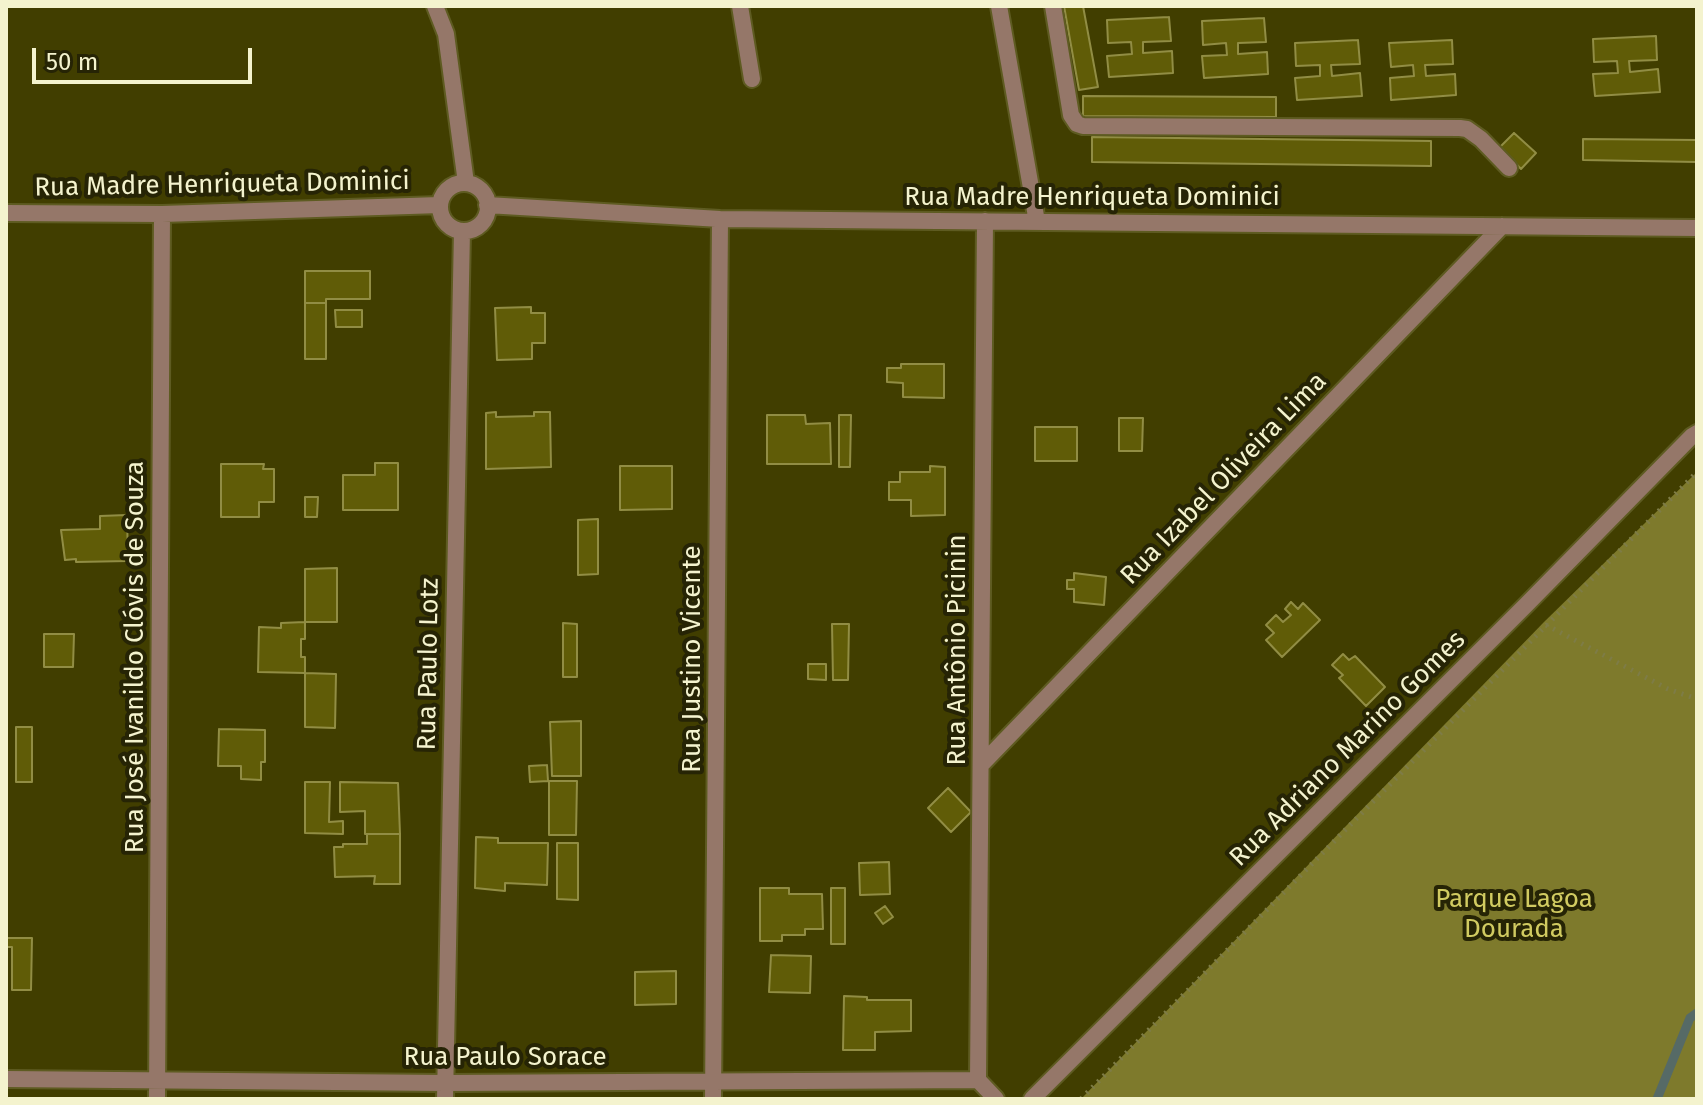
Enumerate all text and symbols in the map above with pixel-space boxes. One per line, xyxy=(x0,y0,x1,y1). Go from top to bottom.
scale bar xyxy=(36,32,256,82)
text: 50 m xyxy=(46,48,98,76)
street label: Rua Madre Henriqueta Dominici xyxy=(34,166,410,204)
street label: Rua Madre Henriqueta Dominici xyxy=(904,182,1280,214)
street label: Rua Izabel Oliveira Lima xyxy=(1115,366,1333,592)
street label: Rua José Ivanildo Clóvis de Souza xyxy=(120,461,152,853)
street label: Rua Antônio Picinin xyxy=(942,535,974,765)
street label: Rua Justino Vicente xyxy=(677,545,709,773)
street label: Rua Paulo Lotz xyxy=(412,577,446,751)
street label: Rua Adriano Marino Gomes xyxy=(1224,625,1472,873)
park label: Parque Lagoa Dourada xyxy=(1435,884,1593,946)
street label: Rua Paulo Sorace xyxy=(403,1042,607,1074)

